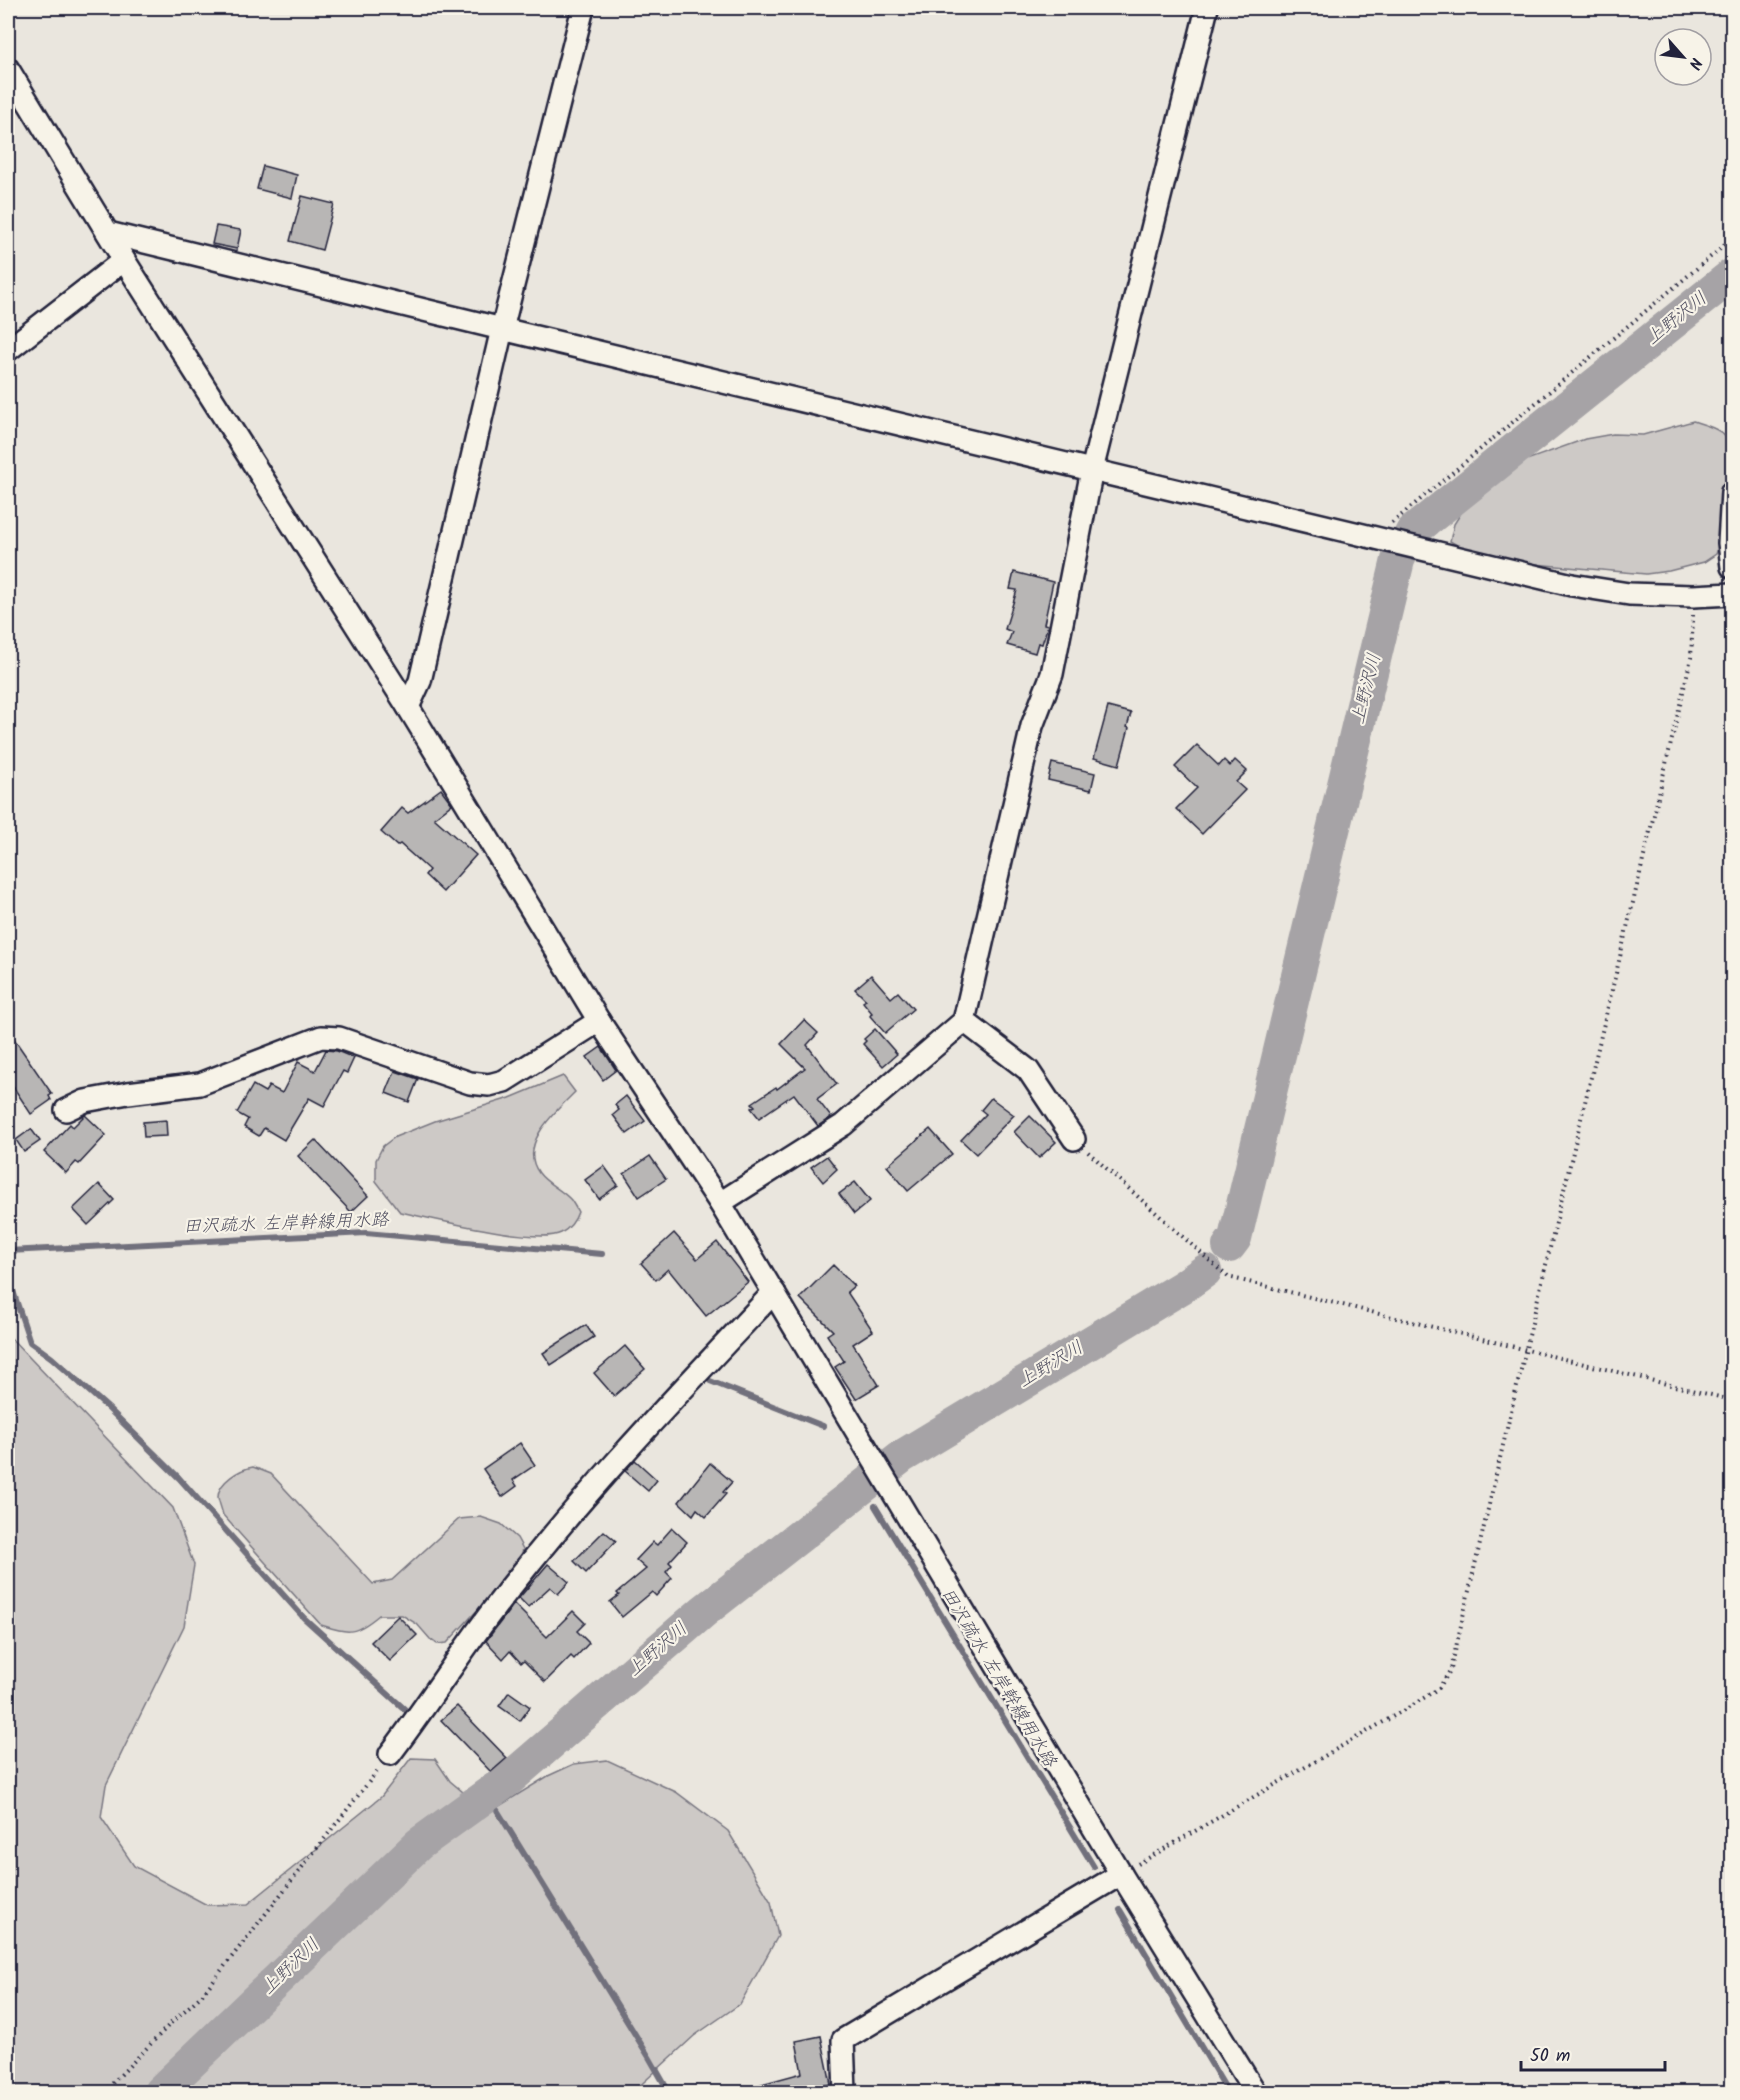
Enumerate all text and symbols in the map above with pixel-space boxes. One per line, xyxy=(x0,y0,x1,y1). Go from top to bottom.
north arrow xyxy=(1653,27,1713,87)
text: N xyxy=(1682,53,1708,74)
water label: 上野沢川 xyxy=(1640,285,1714,353)
water label: 上野沢川 xyxy=(1344,651,1390,727)
water label: 田沢疏水 左岸幹線用水路 xyxy=(183,1206,390,1242)
water label: 上野沢川 xyxy=(1013,1334,1089,1396)
water label: 田沢疏水 左岸幹線用水路 xyxy=(933,1583,1064,1774)
water label: 上野沢川 xyxy=(621,1615,695,1685)
water label: 上野沢川 xyxy=(255,1932,327,2002)
scale bar xyxy=(1521,2034,1665,2072)
text: 50 m xyxy=(1530,2042,1570,2071)

